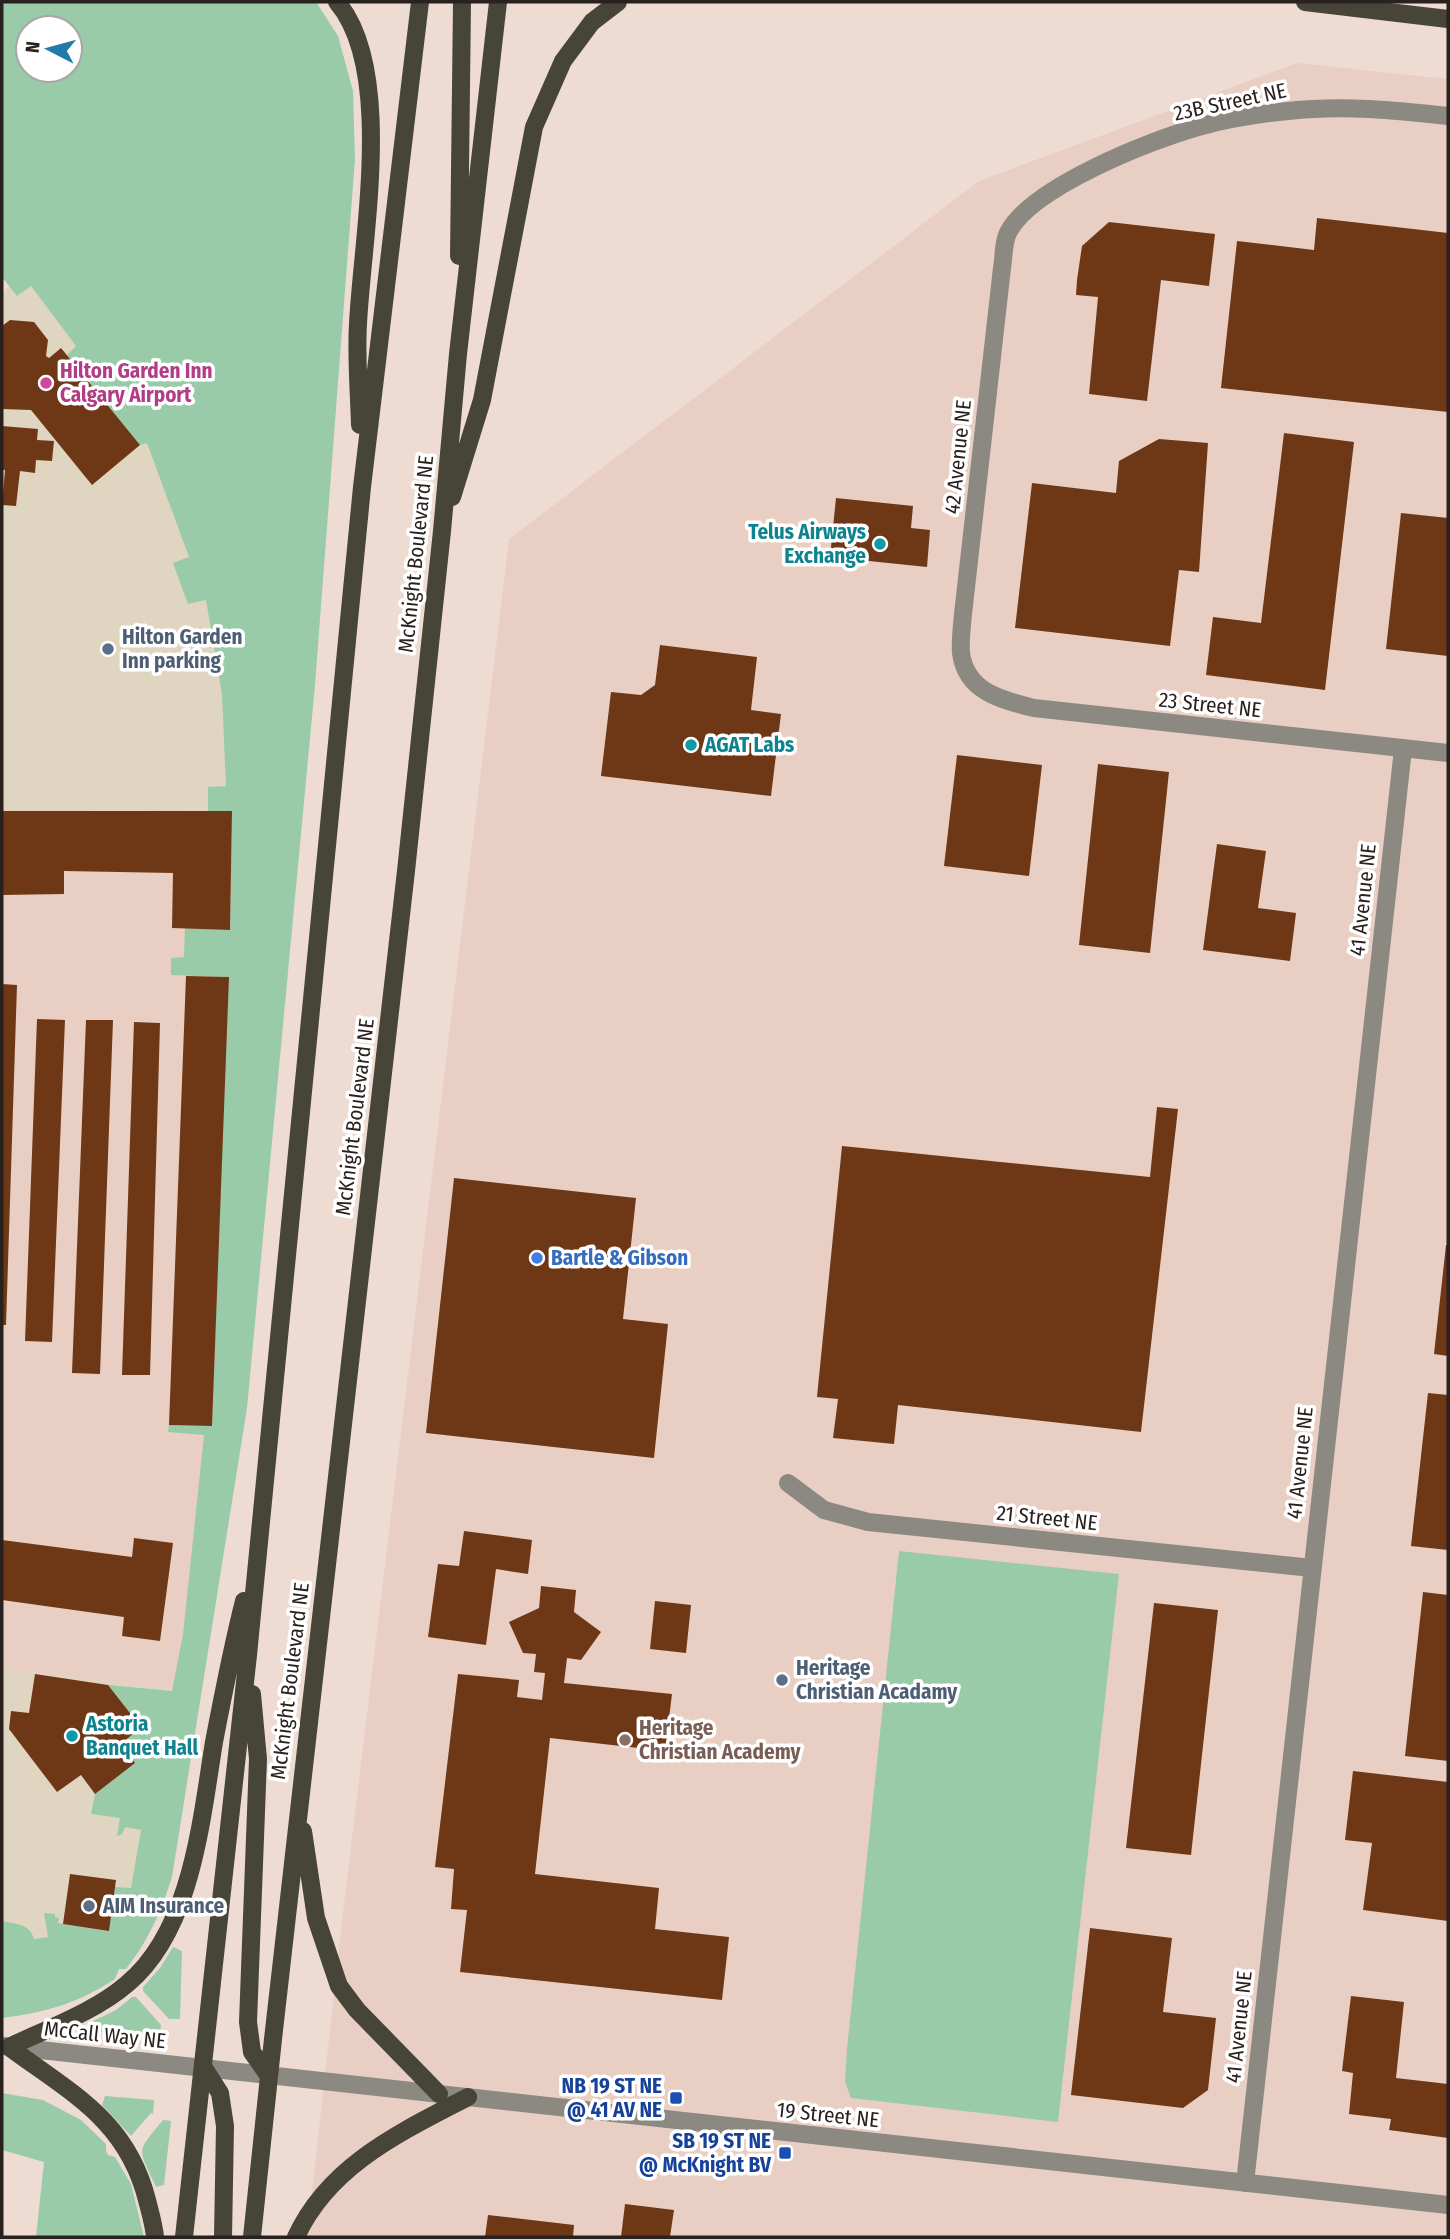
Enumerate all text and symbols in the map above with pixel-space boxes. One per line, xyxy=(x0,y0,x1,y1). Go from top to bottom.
north arrow xyxy=(14,14,84,84)
text: N xyxy=(21,40,45,54)
street label: 23B Street NE xyxy=(1171,77,1289,127)
place label: Hilton Garden Inn Calgary Airport xyxy=(60,358,212,408)
marker: Hilton Garden Inn Calgary Airport xyxy=(38,375,54,391)
street label: 42 Avenue NE xyxy=(939,398,977,515)
street label: McKnight Boulevard NE xyxy=(393,454,439,654)
place label: Telus Airways Exchange xyxy=(748,519,866,569)
marker: Telus Airways Exchange xyxy=(872,536,888,552)
place label: Hilton Garden Inn parking xyxy=(122,624,242,674)
marker: Hilton Garden Inn parking xyxy=(100,641,116,657)
street label: 23 Street NE xyxy=(1158,687,1263,723)
place label: AGAT Labs xyxy=(704,732,794,758)
marker: AGAT Labs xyxy=(683,737,699,753)
street label: 41 Avenue NE xyxy=(1344,842,1382,957)
street label: McKnight Boulevard NE xyxy=(330,1017,380,1217)
place label: Bartle & Gibson xyxy=(551,1245,688,1271)
marker: Bartle & Gibson xyxy=(529,1250,545,1266)
street label: 41 Avenue NE xyxy=(1281,1405,1319,1520)
street label: 21 Street NE xyxy=(995,1500,1099,1536)
street label: McKnight Boulevard NE xyxy=(265,1581,315,1781)
place label: Heritage Christian Acadamy xyxy=(796,1655,958,1705)
marker: Heritage Christian Acadamy xyxy=(774,1672,790,1688)
place label: Astoria Banquet Hall xyxy=(85,1711,199,1761)
place label: Heritage Christian Academy xyxy=(639,1715,802,1765)
marker: Astoria Banquet Hall xyxy=(64,1728,80,1744)
marker: Heritage Christian Academy xyxy=(617,1732,633,1748)
place label: AIM Insurance xyxy=(102,1893,225,1919)
marker: AIM Insurance xyxy=(81,1898,97,1914)
street label: 41 Avenue NE xyxy=(1220,1969,1258,2084)
street label: McCall Way NE xyxy=(43,2016,167,2054)
place label: NB 19 ST NE @ 41 AV NE xyxy=(562,2073,662,2123)
marker: NB 19 ST NE @ 41 AV NE xyxy=(668,2090,684,2106)
street label: 19 Street NE xyxy=(776,2097,880,2133)
place label: SB 19 ST NE @ McKnight BV xyxy=(639,2128,772,2178)
marker: SB 19 ST NE @ McKnight BV xyxy=(777,2145,793,2161)

